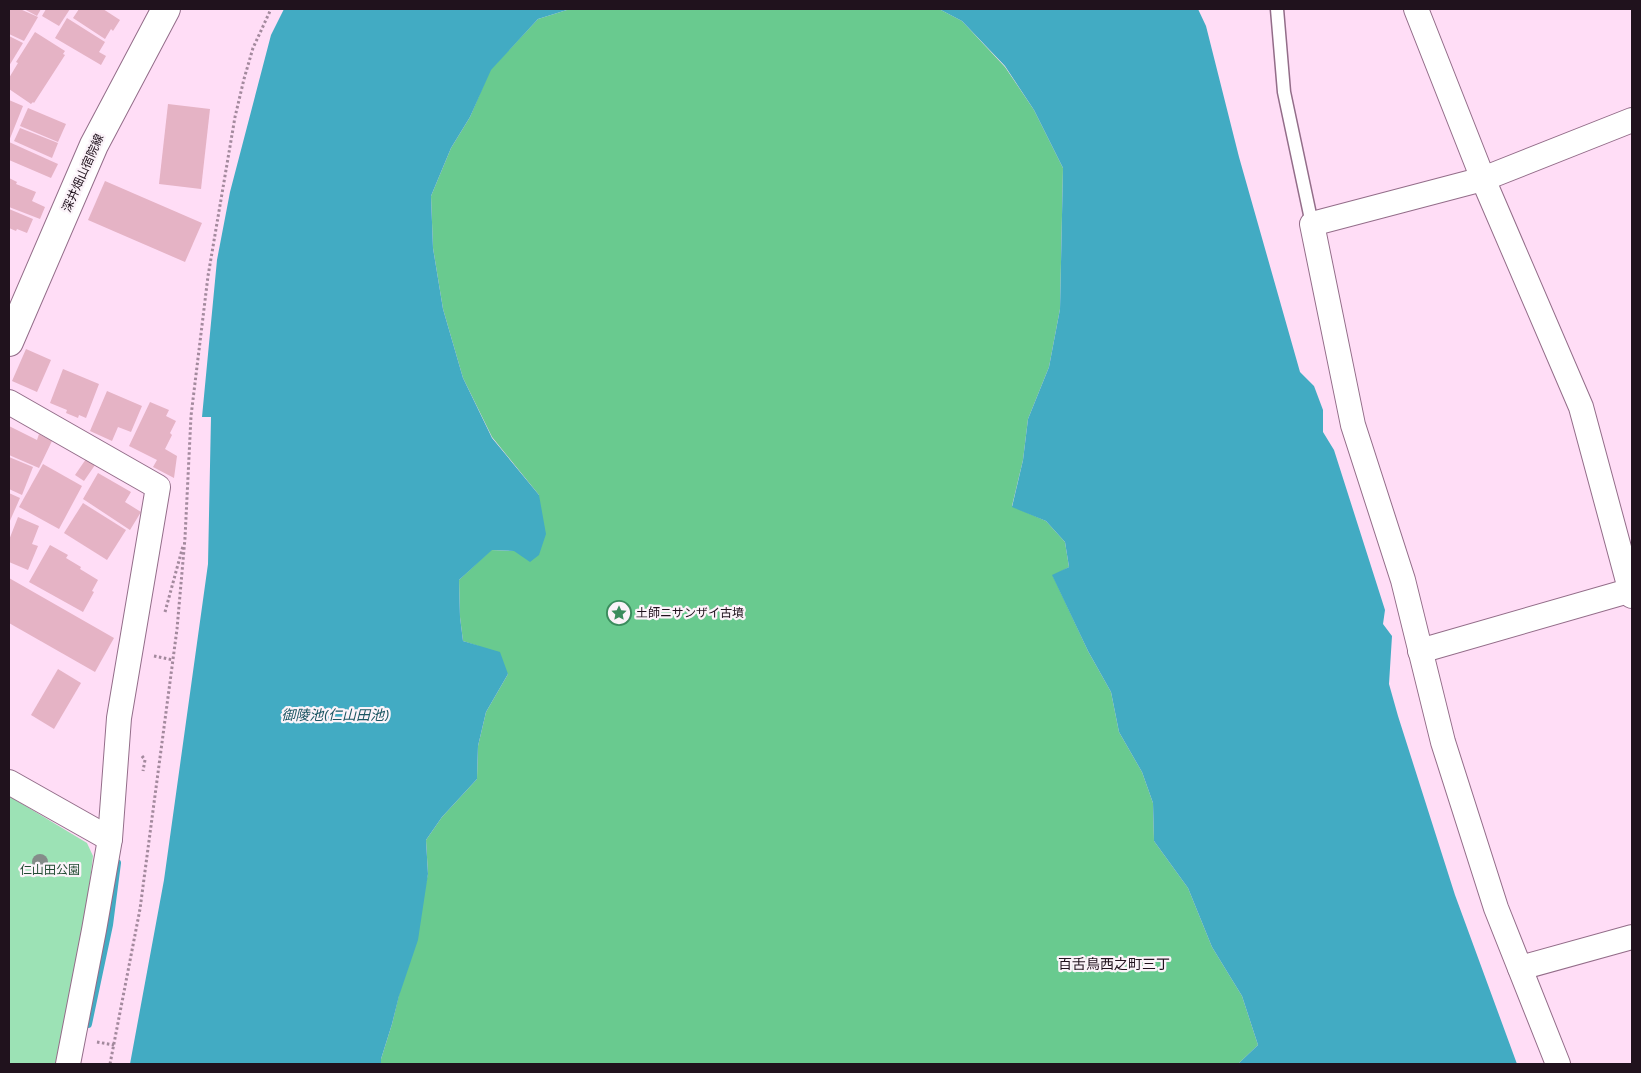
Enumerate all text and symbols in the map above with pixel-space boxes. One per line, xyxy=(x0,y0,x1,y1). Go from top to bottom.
street label: 深井畑山宿院線 xyxy=(60,132,108,215)
place icon: 土師ニサンザイ古墳 xyxy=(606,600,632,626)
place label: 土師ニサンザイ古墳 xyxy=(636,606,744,622)
water label: 御陵池(仁山田池) xyxy=(281,708,389,725)
park label: 仁山田公園 xyxy=(20,863,80,879)
district label: 百舌鳥西之町三丁 xyxy=(1058,957,1170,974)

